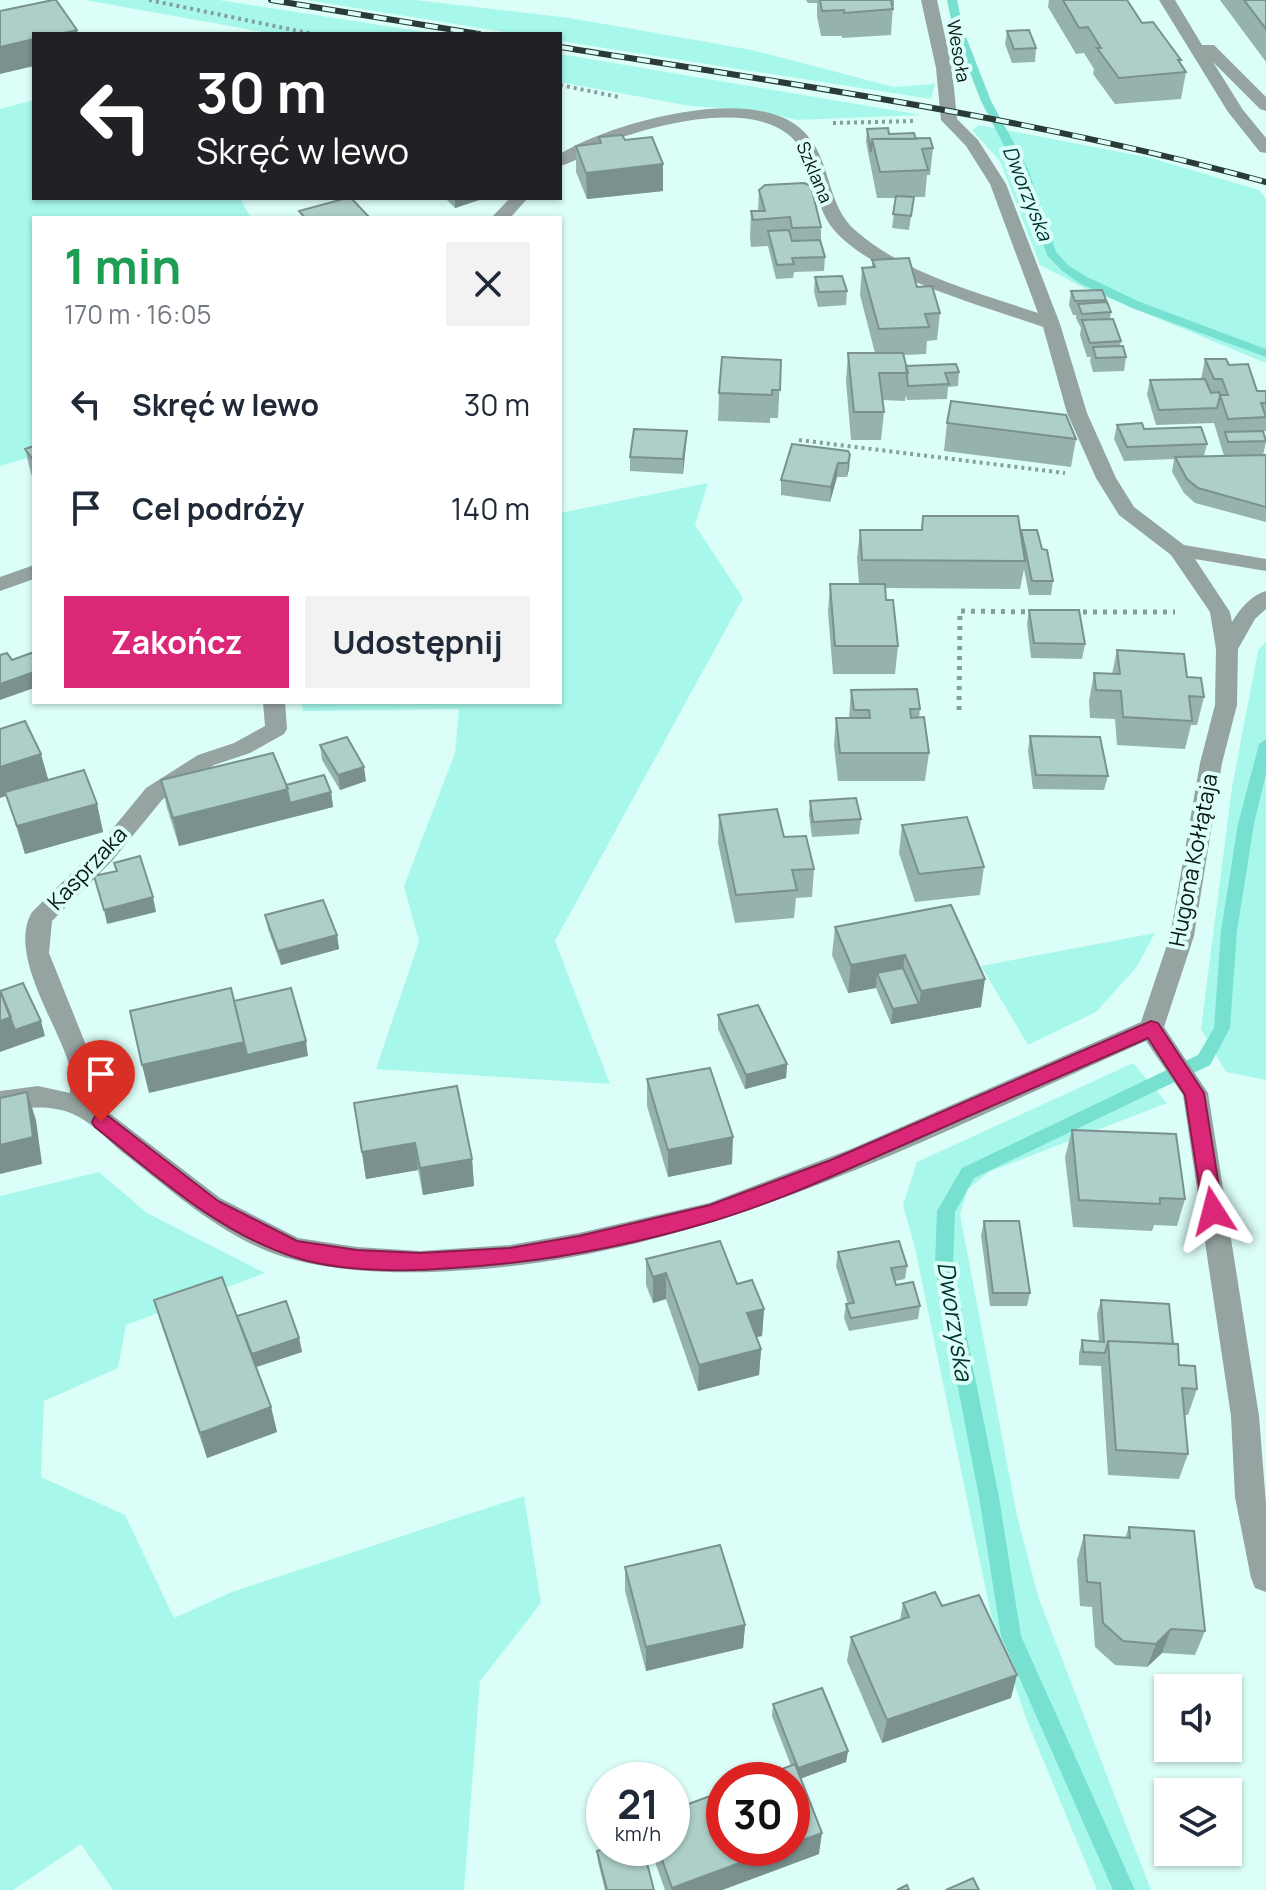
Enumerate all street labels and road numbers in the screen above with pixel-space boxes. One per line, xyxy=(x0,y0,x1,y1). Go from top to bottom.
street label: Wesoła xyxy=(942,18,976,84)
street label: Szklana xyxy=(791,138,839,206)
street label: Hugona Kołłątaja xyxy=(1162,771,1224,949)
street label: Kasprzaka xyxy=(41,820,133,916)

